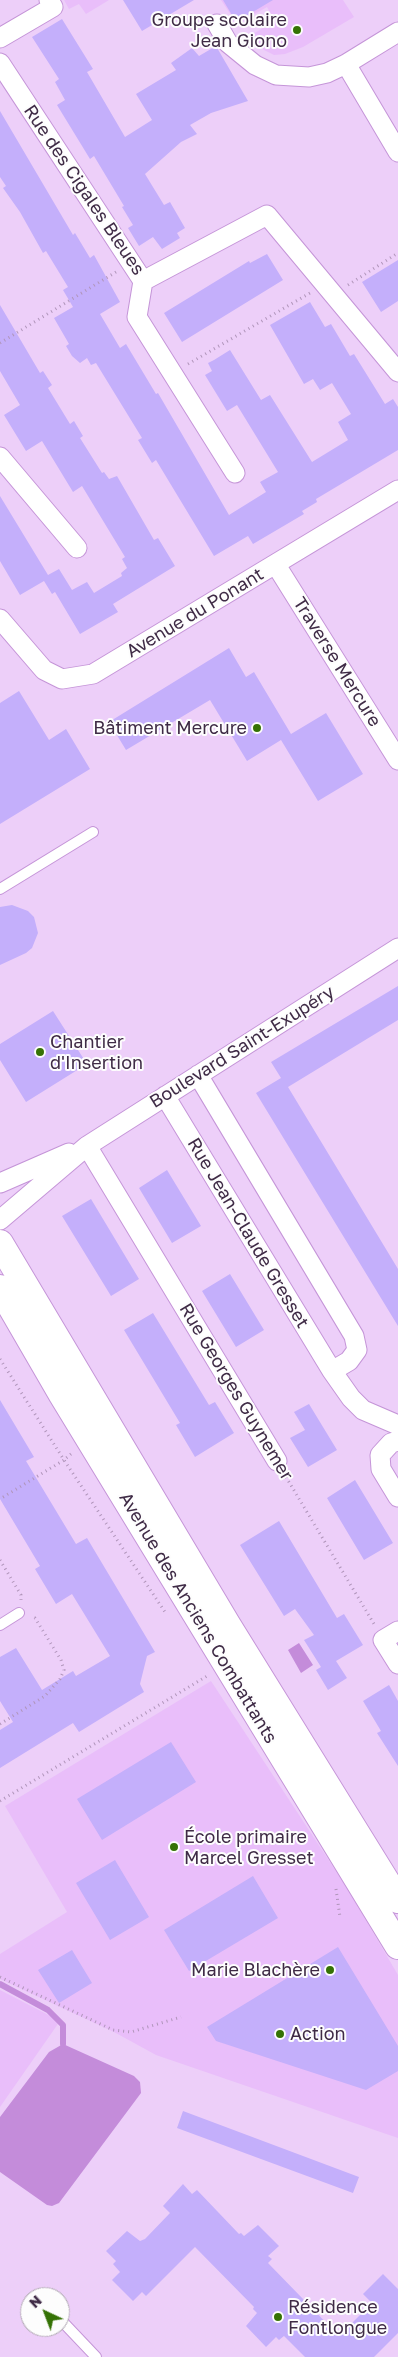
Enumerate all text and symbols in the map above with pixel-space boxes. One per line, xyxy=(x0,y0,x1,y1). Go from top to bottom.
place label: Groupe scolaire Jean Giono xyxy=(152,9,287,52)
marker: Groupe scolaire Jean Giono xyxy=(291,24,303,36)
street label: Rue des Cigales Bleues xyxy=(19,101,149,279)
street label: Avenue du Ponant xyxy=(122,564,268,662)
street label: Traverse Mercure xyxy=(288,593,386,731)
place label: Bâtiment Mercure xyxy=(93,717,247,739)
marker: Bâtiment Mercure xyxy=(251,722,263,734)
street label: Boulevard Saint-Exupéry xyxy=(146,981,338,1113)
place label: Chantier d'Insertion xyxy=(50,1031,143,1074)
marker: Chantier d'Insertion xyxy=(34,1046,46,1058)
street label: Rue Jean-Claude Gresset xyxy=(183,1134,313,1332)
street label: Rue Georges Guynemer xyxy=(175,1300,297,1484)
street label: Avenue des Anciens Combattants xyxy=(114,1489,282,1747)
place label: École primaire Marcel Gresset xyxy=(184,1826,314,1868)
marker: École primaire Marcel Gresset xyxy=(168,1841,180,1853)
place label: Marie Blachère xyxy=(191,1959,320,1981)
marker: Marie Blachère xyxy=(324,1964,336,1976)
place label: Action xyxy=(290,2023,346,2045)
marker: Action xyxy=(274,2028,286,2040)
north arrow xyxy=(20,2287,70,2337)
text: N xyxy=(25,2292,45,2311)
place label: Résidence Fontlongue xyxy=(288,2296,387,2338)
marker: Résidence Fontlongue xyxy=(272,2311,284,2323)

